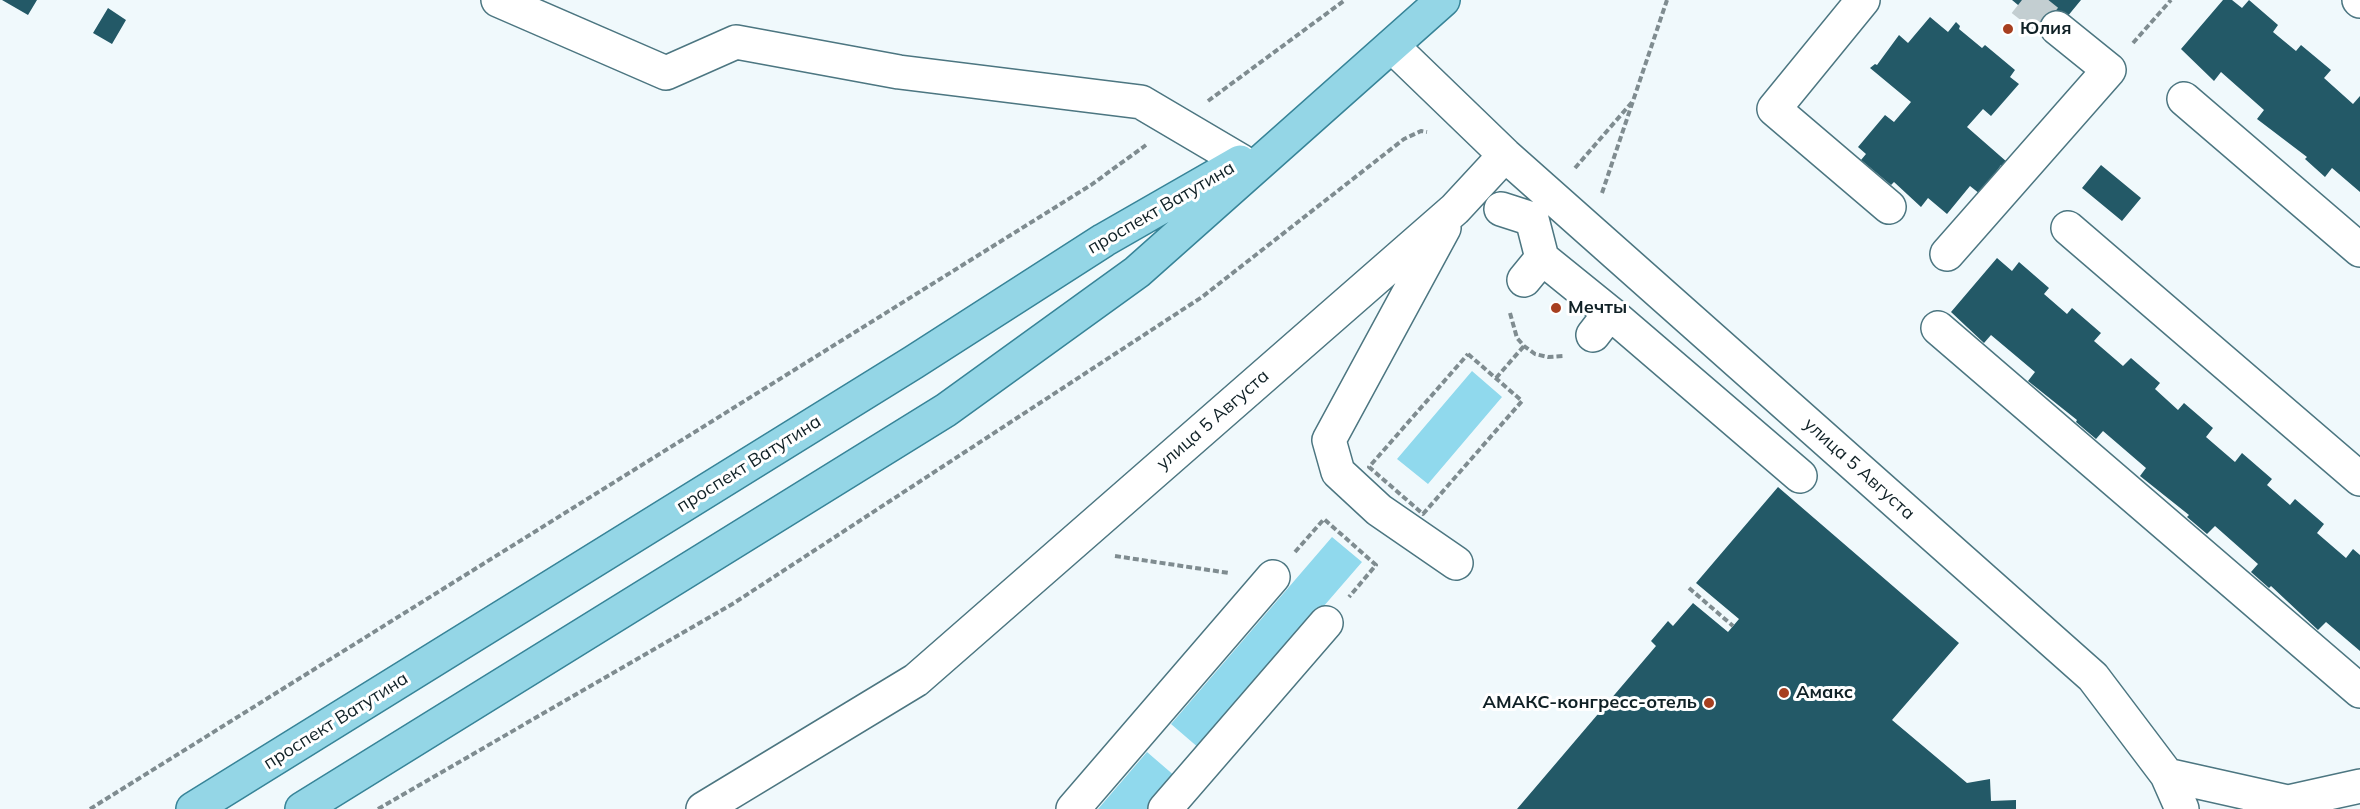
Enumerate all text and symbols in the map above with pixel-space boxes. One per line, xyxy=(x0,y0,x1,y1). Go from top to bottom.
place label: Юлия xyxy=(2020,18,2071,40)
marker: Юлия xyxy=(2001,22,2015,36)
street label: проспект Ватутина xyxy=(1084,157,1238,259)
place label: Мечты xyxy=(1568,297,1627,319)
marker: Мечты xyxy=(1549,301,1563,315)
street label: улица 5 Августа xyxy=(1152,365,1274,475)
street label: проспект Ватутина xyxy=(673,411,825,517)
street label: улица 5 Августа xyxy=(1799,414,1919,524)
street label: проспект Ватутина xyxy=(260,668,412,774)
place label: Амакс xyxy=(1796,682,1853,704)
marker: Амакс xyxy=(1777,686,1791,700)
place label: АМАКС-конгресс-отель xyxy=(1482,692,1697,714)
marker: АМАКС-конгресс-отель xyxy=(1702,696,1716,710)

